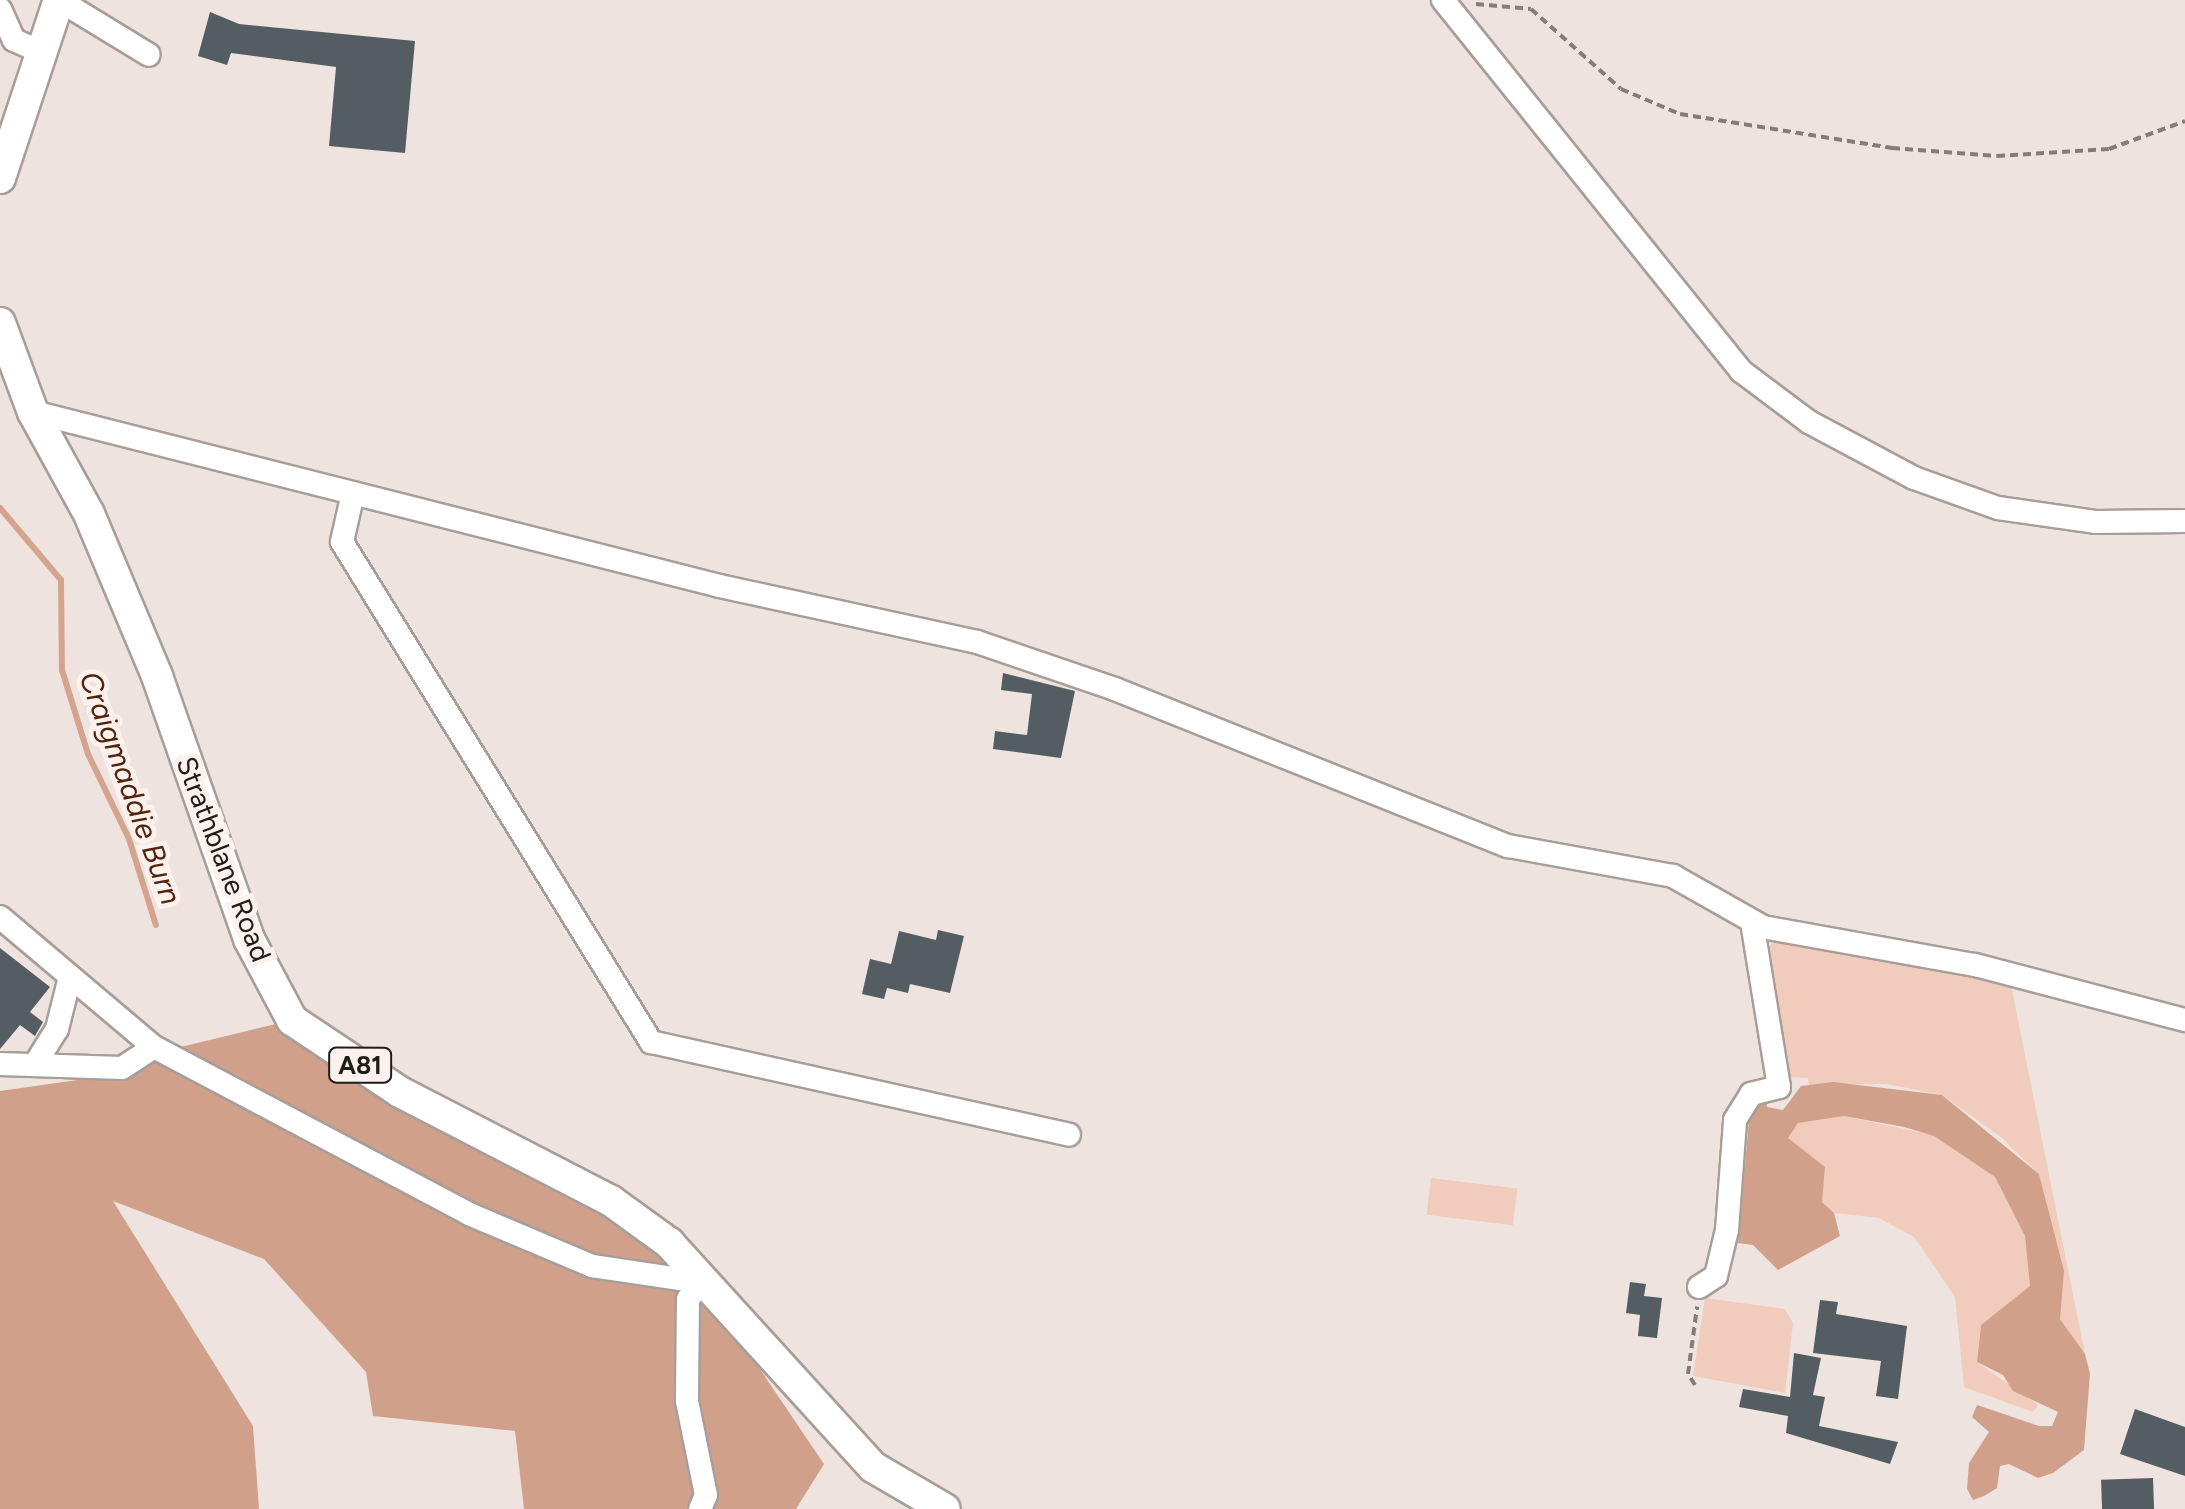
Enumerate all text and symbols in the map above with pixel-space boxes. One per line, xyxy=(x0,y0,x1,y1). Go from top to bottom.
water label: Craigmaddie Burn xyxy=(71,667,189,909)
street label: Strathblane Road xyxy=(169,752,279,966)
road number: A81 xyxy=(328,1045,392,1085)

